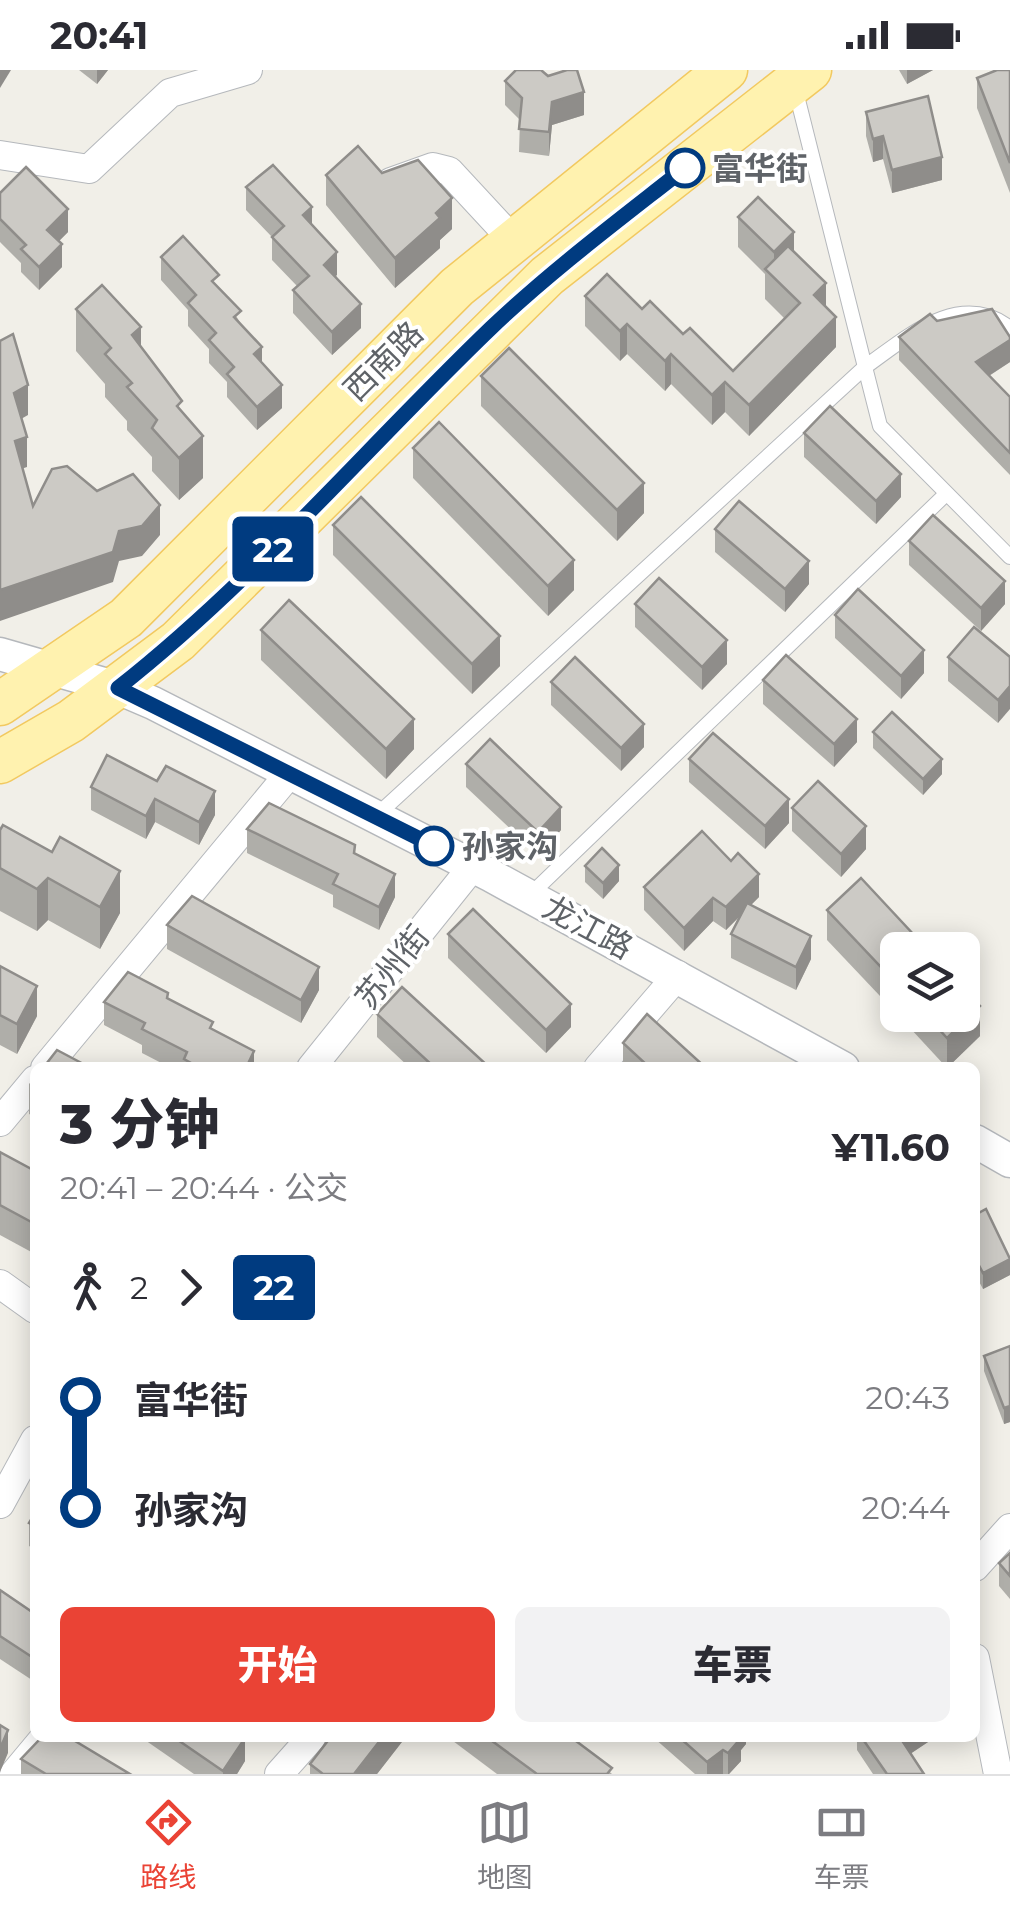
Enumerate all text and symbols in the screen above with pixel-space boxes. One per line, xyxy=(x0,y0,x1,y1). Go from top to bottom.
text: 20:41 xyxy=(50,12,148,59)
marker: 富华街 xyxy=(666,149,704,187)
place label: 富华街 xyxy=(712,149,808,188)
street label: 西南路 xyxy=(335,313,431,409)
line badge: 22 xyxy=(228,516,318,582)
text: 22 xyxy=(252,528,294,571)
marker: 孙家沟 xyxy=(415,827,453,865)
place label: 孙家沟 xyxy=(462,827,558,866)
street label: 龙江路 xyxy=(536,887,640,967)
street label: 苏州街 xyxy=(347,917,437,1017)
map controls xyxy=(880,932,980,1032)
button: layers xyxy=(880,932,980,1032)
text: 3 分钟 xyxy=(60,1091,219,1158)
text: ¥11.60 xyxy=(832,1124,950,1171)
text: 20:41 – 20:44 · 公交 xyxy=(60,1168,348,1207)
icon: walk xyxy=(60,1260,115,1315)
icon: forward xyxy=(163,1260,218,1315)
text: 22 xyxy=(253,1266,295,1309)
text: 2 xyxy=(130,1268,148,1307)
text: 富华街 xyxy=(134,1377,248,1424)
text: 20:43 xyxy=(865,1378,950,1417)
text: 孙家沟 xyxy=(134,1487,248,1534)
text: 20:44 xyxy=(862,1488,950,1527)
button: 开始 xyxy=(60,1607,495,1722)
button: 车票 xyxy=(515,1607,950,1722)
tab: 路线 xyxy=(140,1795,196,1895)
tab: 地图 xyxy=(477,1795,533,1895)
tab: 车票 xyxy=(814,1795,870,1895)

